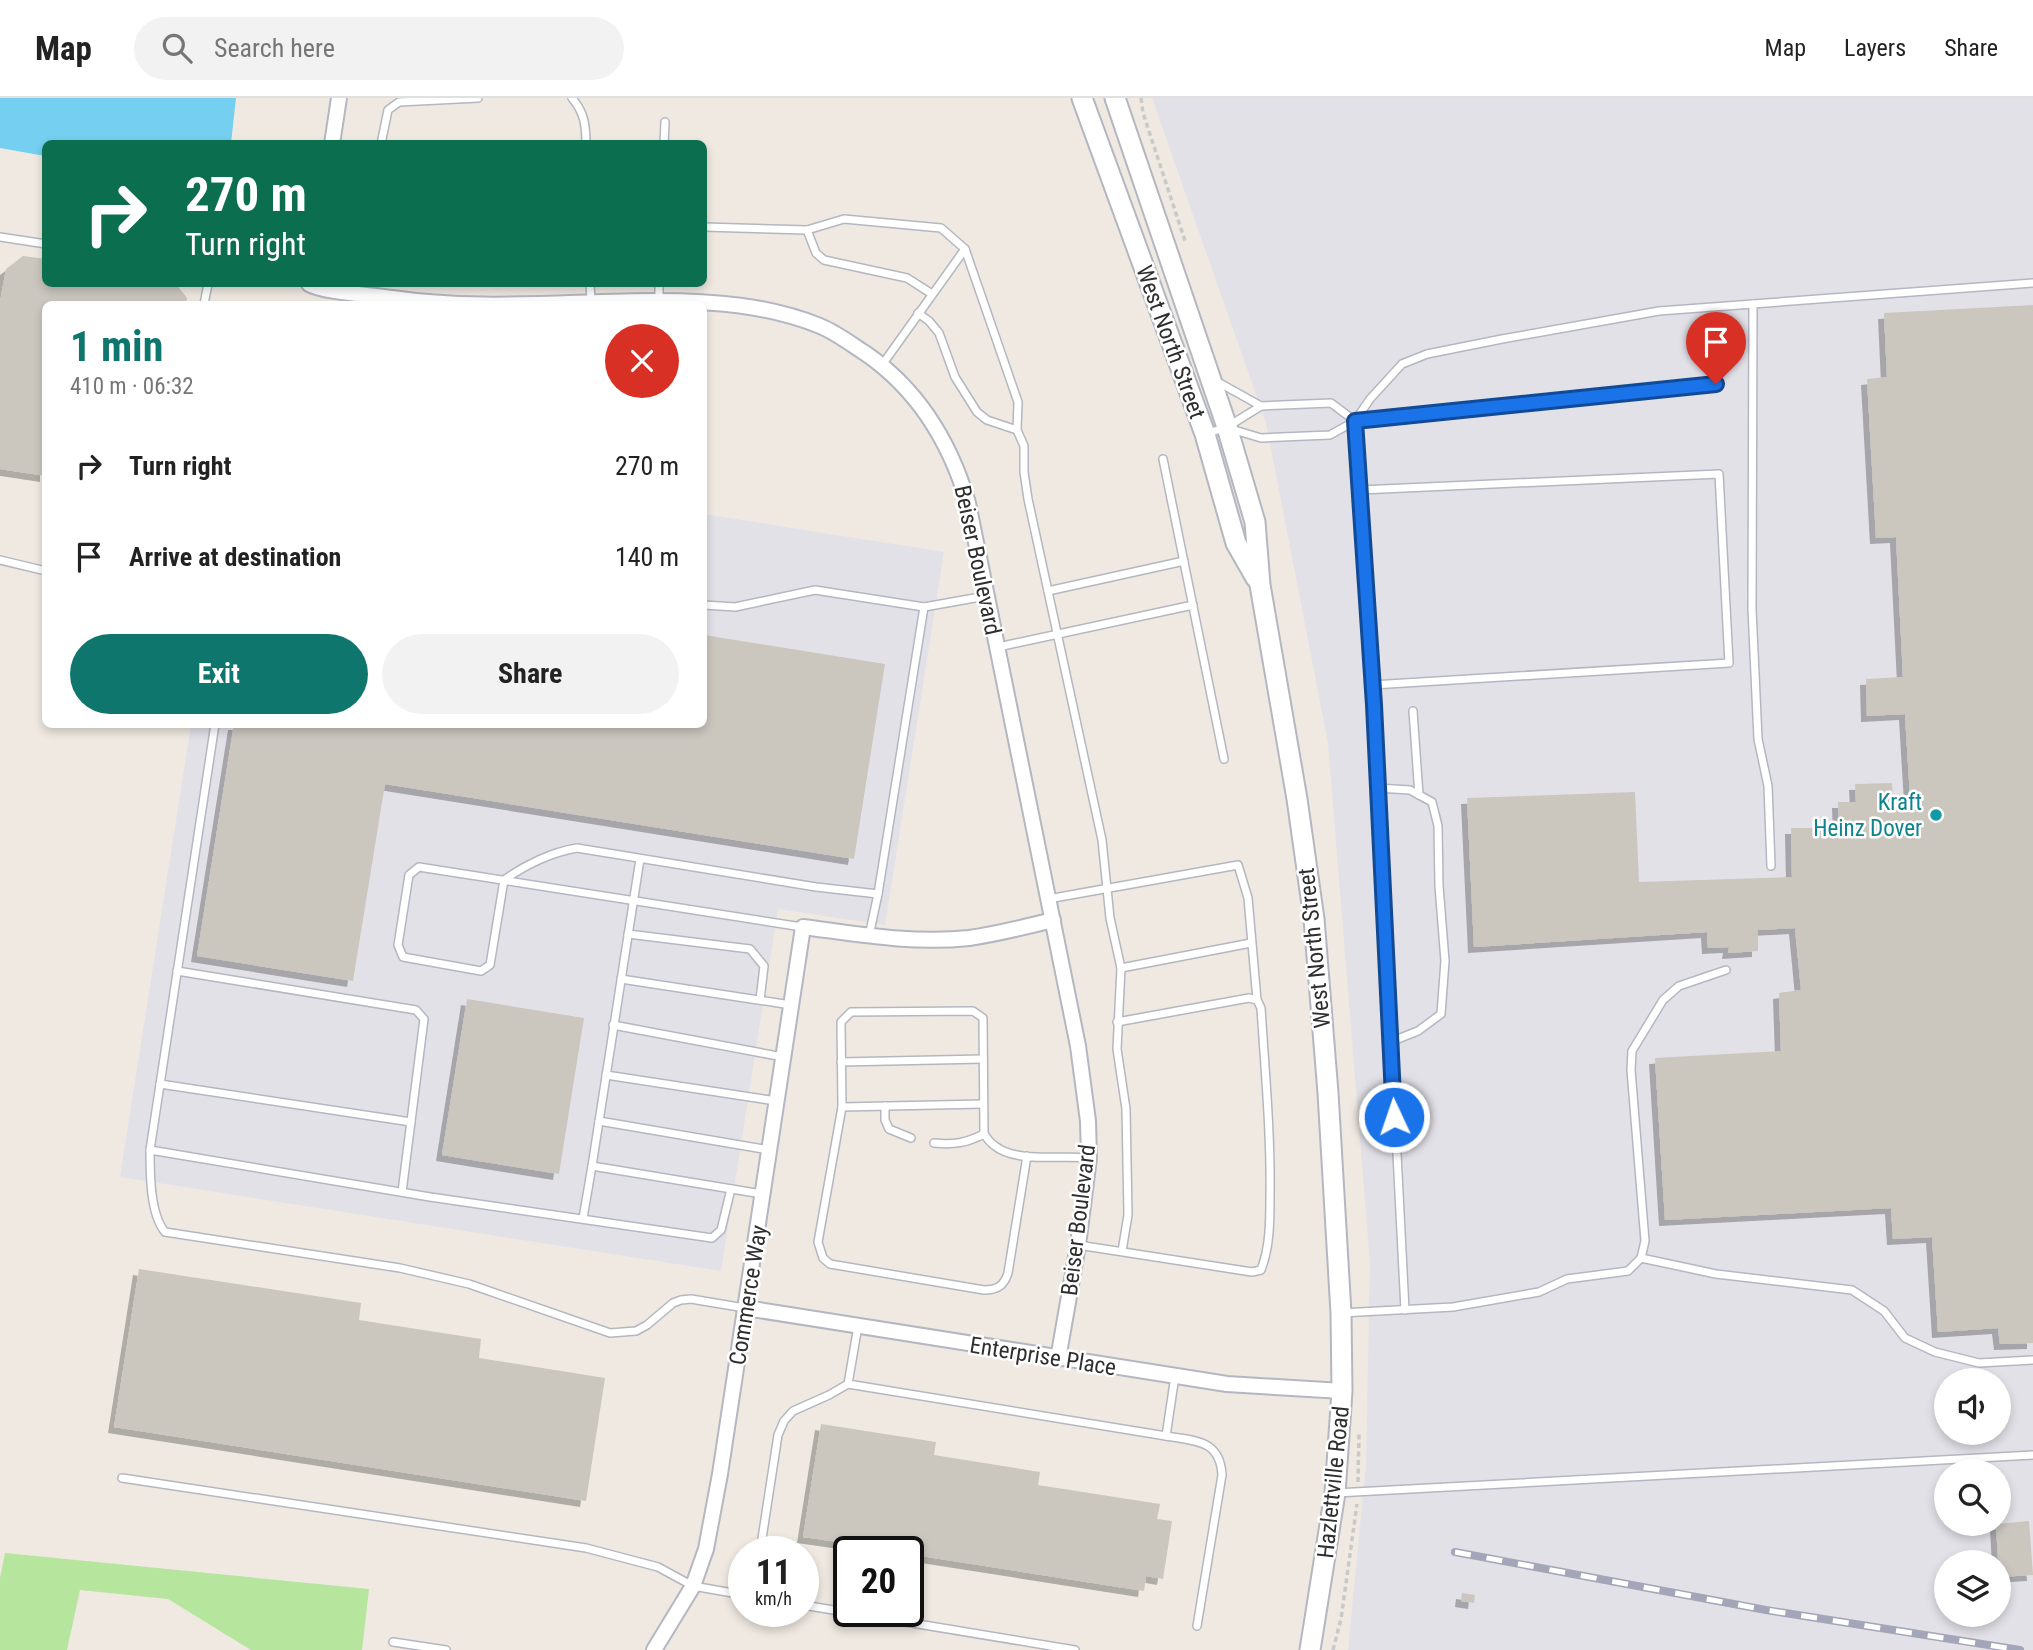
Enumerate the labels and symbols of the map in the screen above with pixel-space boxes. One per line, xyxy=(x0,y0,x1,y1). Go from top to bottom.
street label: West North Street xyxy=(1130,262,1211,422)
pin xyxy=(1686,312,1746,384)
street label: Beiser Boulevard xyxy=(948,483,1007,637)
place label: Kraft Heinz Dover xyxy=(1813,789,1922,842)
marker: Kraft Heinz Dover xyxy=(1928,807,1944,823)
street label: West North Street xyxy=(1293,866,1336,1029)
position arrow xyxy=(1357,1080,1431,1154)
street label: Beiser Boulevard xyxy=(1056,1143,1101,1297)
street label: Commerce Way xyxy=(724,1223,773,1367)
street label: Enterprise Place xyxy=(968,1332,1118,1381)
street label: Hazlettville Road xyxy=(1312,1405,1355,1560)
speed limit sign: 20 xyxy=(833,1536,924,1627)

